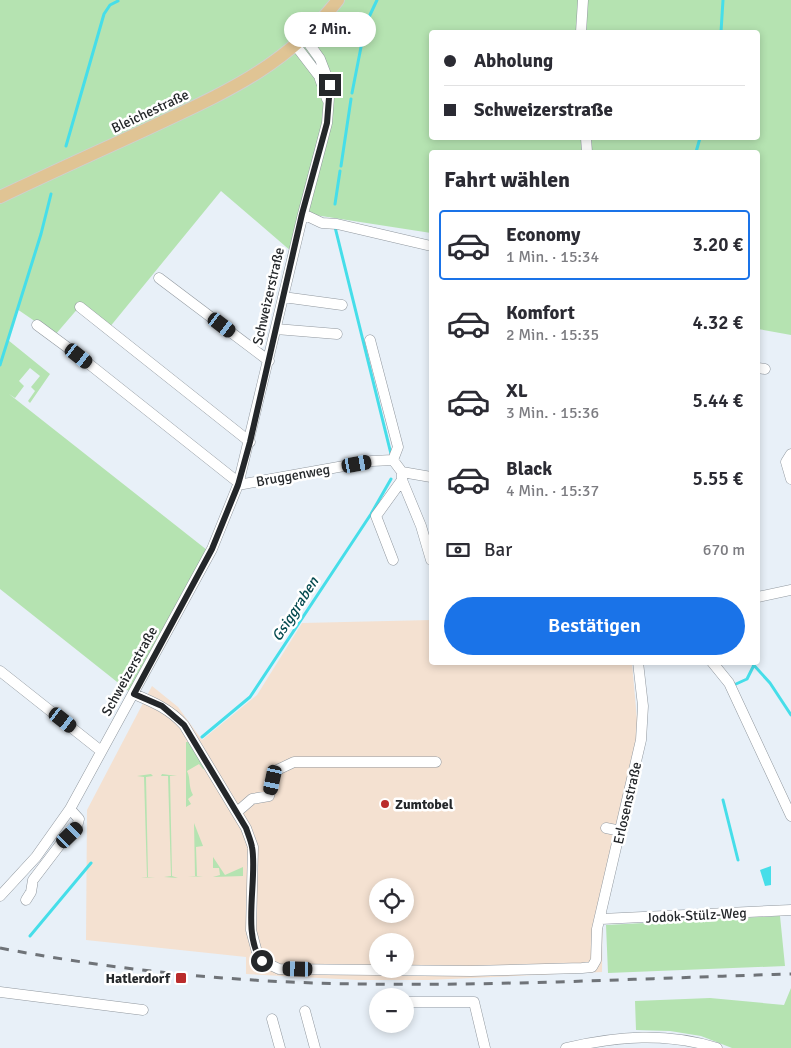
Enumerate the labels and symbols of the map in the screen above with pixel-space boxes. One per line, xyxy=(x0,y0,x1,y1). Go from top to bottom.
callout: 2 Min. xyxy=(284,12,376,48)
route end xyxy=(319,74,341,96)
street label: Bleichestraße xyxy=(109,86,192,137)
street label: Schweizerstraße xyxy=(249,246,288,347)
car xyxy=(205,310,238,340)
car xyxy=(62,341,95,371)
car xyxy=(340,454,373,474)
street label: Bruggenweg xyxy=(255,461,331,490)
water label: Gsiggraben xyxy=(268,573,323,644)
street label: Schweizerstraße xyxy=(98,624,161,719)
car xyxy=(46,705,79,735)
street label: Erlosenstraße xyxy=(610,760,645,846)
car xyxy=(262,764,283,796)
place label: Zumtobel xyxy=(395,796,454,813)
marker: Zumtobel xyxy=(379,798,391,810)
car xyxy=(53,819,86,851)
street label: Jodok-Stülz-Weg xyxy=(645,904,747,927)
route start xyxy=(251,950,273,972)
car xyxy=(282,961,313,977)
place label: Hatlerdorf xyxy=(105,970,171,987)
marker: Hatlerdorf xyxy=(174,971,188,985)

